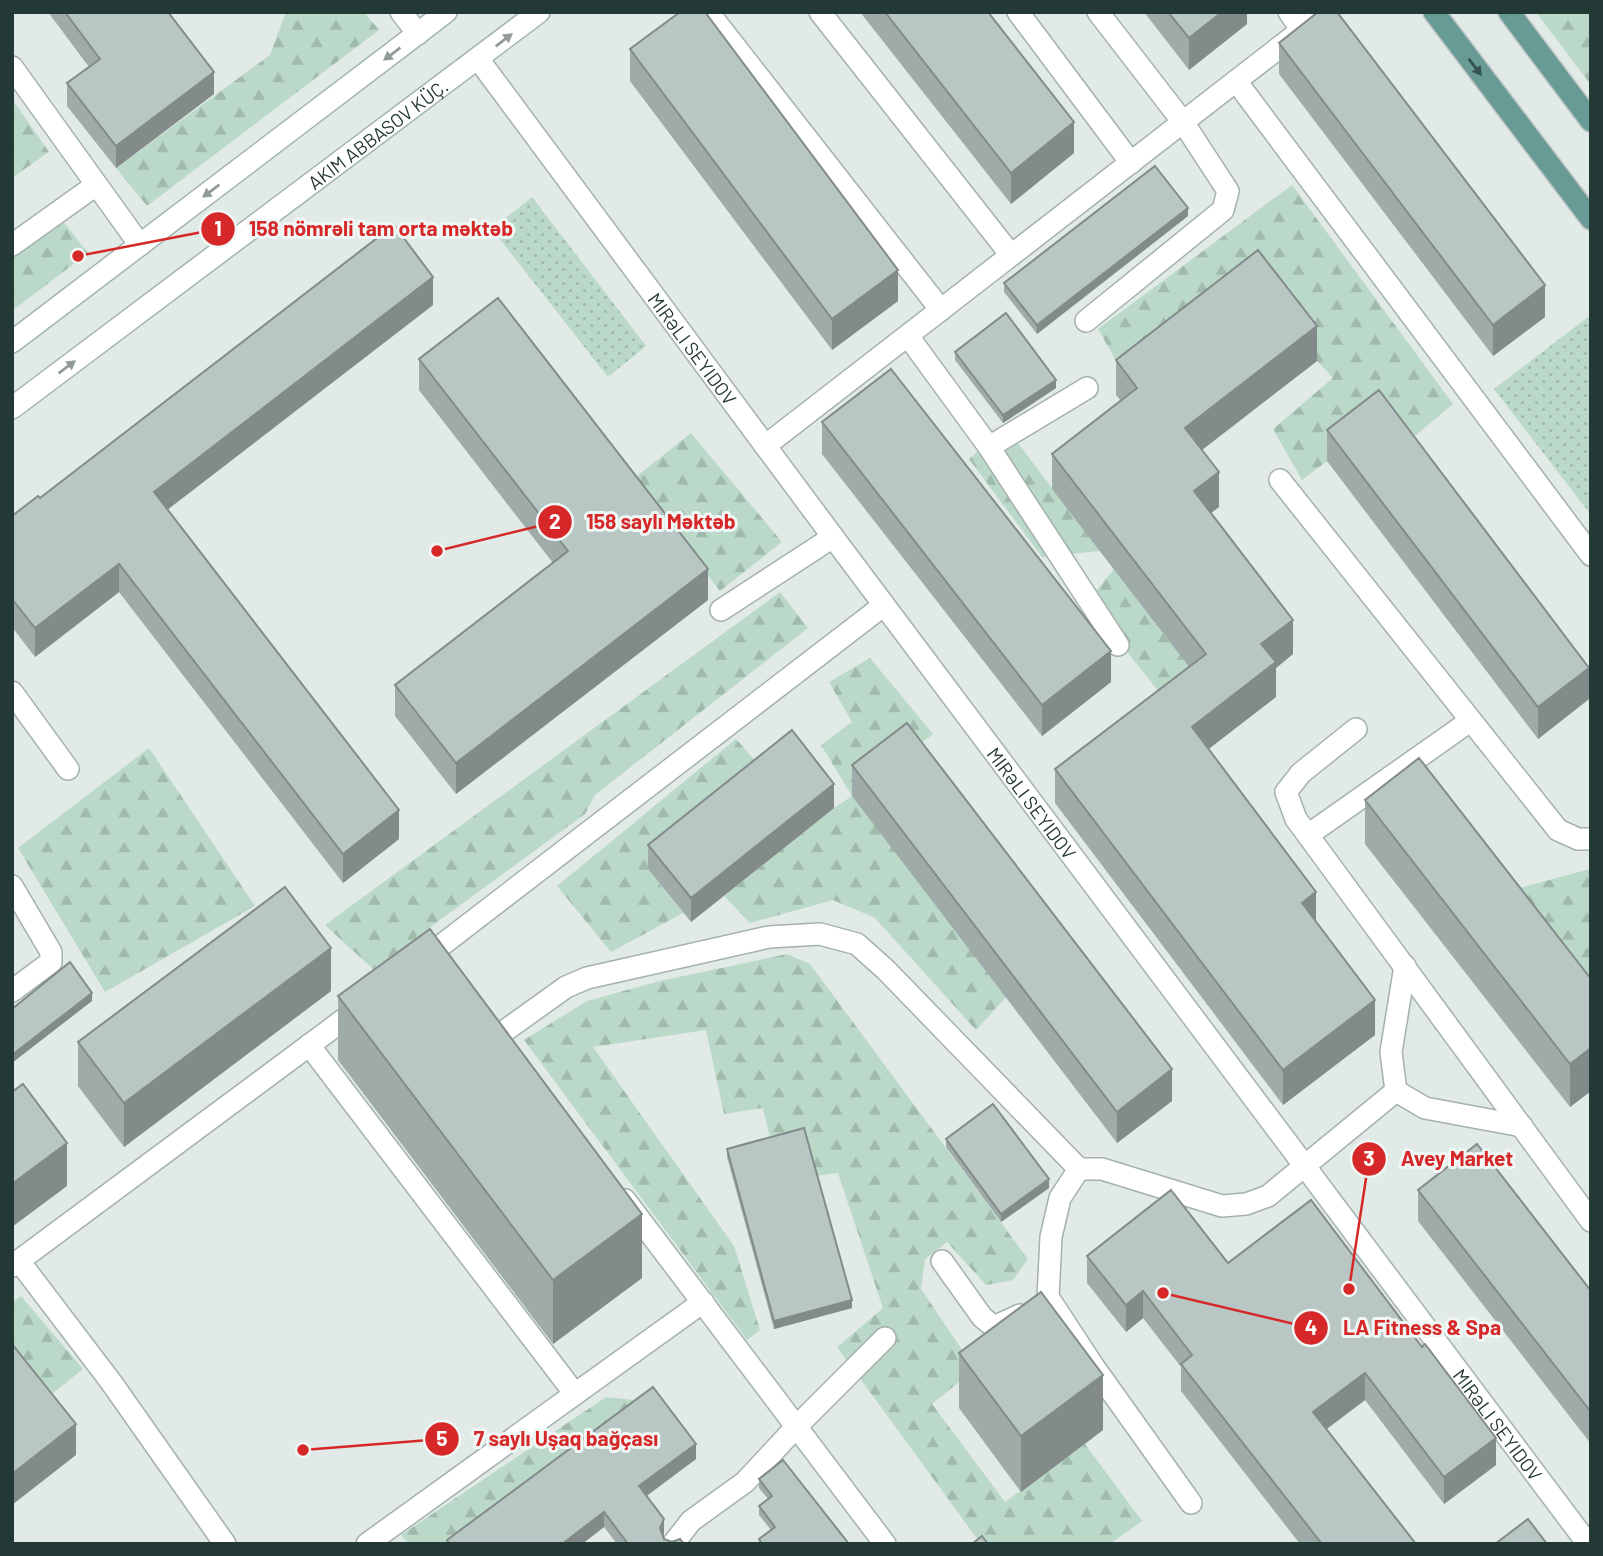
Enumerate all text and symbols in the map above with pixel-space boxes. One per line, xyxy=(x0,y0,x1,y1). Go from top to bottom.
one-way arrow xyxy=(495,33,513,47)
one-way arrow xyxy=(383,46,401,60)
one-way arrow xyxy=(1468,57,1483,75)
street label: AKIM ABBASOV KÜÇ. xyxy=(303,73,452,194)
one-way arrow xyxy=(201,184,220,198)
callout: 158 nömrəli tam orta məktəb xyxy=(200,208,527,250)
text: 1 xyxy=(214,215,222,240)
text: 158 nömrəli tam orta məktəb xyxy=(249,215,513,240)
street label: MIRƏLI SEYIDOV xyxy=(644,288,742,409)
one-way arrow xyxy=(58,360,76,374)
callout: 158 saylı Məktəb xyxy=(537,501,750,543)
text: 2 xyxy=(549,508,561,533)
text: 158 saylı Məktəb xyxy=(586,508,736,533)
street label: MIRƏLI SEYIDOV xyxy=(983,742,1081,863)
callout: Avey Market xyxy=(1352,1138,1527,1180)
text: 3 xyxy=(1363,1145,1375,1170)
text: Avey Market xyxy=(1401,1145,1513,1170)
callout: LA Fitness & Spa xyxy=(1294,1307,1515,1349)
text: 4 xyxy=(1305,1314,1317,1339)
text: LA Fitness & Spa xyxy=(1343,1314,1501,1339)
street label: MIRƏLI SEYIDOV xyxy=(1449,1364,1548,1485)
callout: 7 saylı Uşaq bağçası xyxy=(424,1418,672,1460)
text: 5 xyxy=(436,1425,448,1450)
text: 7 saylı Uşaq bağçası xyxy=(474,1425,658,1450)

